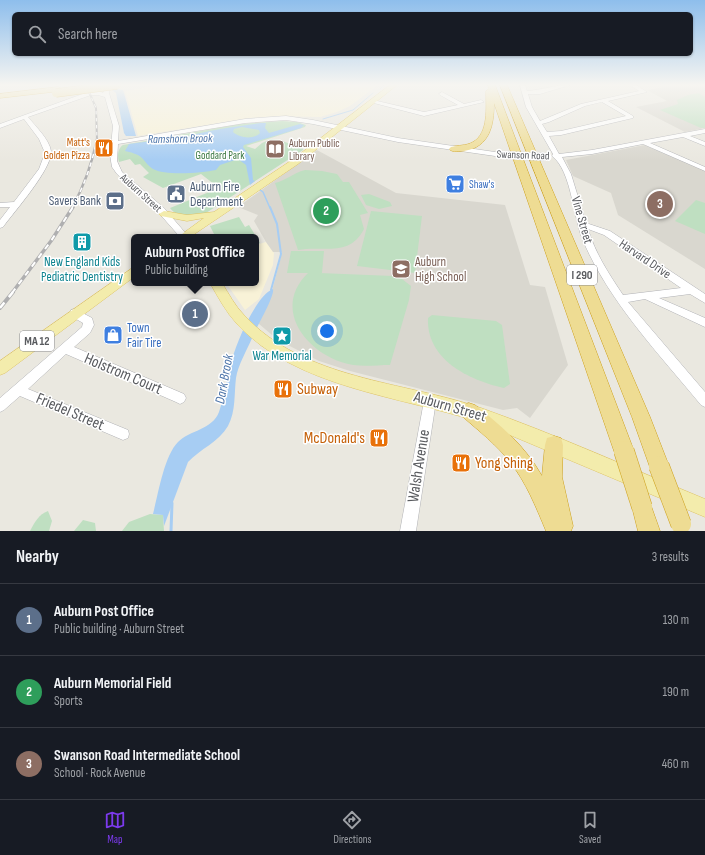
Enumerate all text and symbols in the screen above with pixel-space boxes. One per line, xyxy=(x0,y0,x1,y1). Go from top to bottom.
search box xyxy=(12,12,693,56)
icon: search xyxy=(26,23,48,45)
text: Search here xyxy=(58,25,118,44)
water label: Ramshorn Brook xyxy=(147,131,213,147)
place label: Matt's Golden Pizza xyxy=(44,136,90,162)
restaurant icon: Matt's Golden Pizza xyxy=(93,137,115,159)
place label: Auburn Public Library xyxy=(288,137,340,163)
library icon: Auburn Public Library xyxy=(264,138,286,160)
street label: Swanson Road xyxy=(496,148,550,162)
park label: Goddard Park xyxy=(196,149,245,162)
street label: Auburn Street xyxy=(117,170,165,215)
supermarket icon: Shaw's xyxy=(444,173,466,195)
place label: Shaw's xyxy=(469,178,494,191)
place label: Auburn Fire Department xyxy=(189,179,243,210)
public building icon: Auburn Fire Department xyxy=(165,183,187,205)
pin: 3 xyxy=(647,189,673,219)
bank icon: Savers Bank xyxy=(104,190,126,212)
place label: Savers Bank xyxy=(49,193,101,209)
street label: Vine Street xyxy=(568,194,596,246)
pin: 2 xyxy=(313,196,339,226)
building icon: New England Kids Pediatric Dentistry xyxy=(71,231,93,253)
popup xyxy=(131,234,259,286)
street label: Harvard Drive xyxy=(616,236,674,282)
text: Auburn Post Office xyxy=(145,243,245,262)
place label: New England Kids Pediatric Dentistry xyxy=(41,254,123,285)
place label: Auburn High School xyxy=(414,254,466,285)
school or university icon: Auburn High School xyxy=(390,258,412,280)
text: Public building xyxy=(145,262,208,278)
road number: I 290 xyxy=(567,265,597,285)
pin: 1 xyxy=(182,299,208,329)
place label: Town Fair Tire xyxy=(127,320,161,351)
your location xyxy=(317,321,337,341)
shop icon: Town Fair Tire xyxy=(102,324,124,346)
place icon: War Memorial xyxy=(271,325,293,347)
road number: MA 12 xyxy=(20,331,54,351)
place label: War Memorial xyxy=(252,348,312,364)
street label: Holstrom Court xyxy=(81,349,165,399)
water label: Dark Brook xyxy=(211,352,237,405)
restaurant icon: Subway xyxy=(272,378,294,400)
place label: Subway xyxy=(297,380,338,399)
street label: Auburn Street xyxy=(411,387,489,426)
street label: Friedel Street xyxy=(33,389,107,435)
restaurant icon: McDonald's xyxy=(368,427,390,449)
street label: Walsh Avenue xyxy=(404,428,434,504)
place label: McDonald's xyxy=(304,429,365,448)
restaurant icon: Yong Shing xyxy=(450,452,472,474)
place label: Yong Shing xyxy=(475,454,533,473)
text: Nearby xyxy=(16,547,59,567)
text: 3 results xyxy=(652,549,689,565)
text: Auburn Post Office xyxy=(54,602,154,621)
text: 1 xyxy=(26,612,32,628)
text: 130 m xyxy=(663,612,689,628)
text: Public building · Auburn Street xyxy=(54,621,184,637)
text: Auburn Memorial Field xyxy=(54,674,171,693)
text: 2 xyxy=(26,684,32,700)
text: 190 m xyxy=(662,684,689,700)
text: Sports xyxy=(54,693,83,709)
text: Swanson Road Intermediate School xyxy=(54,746,240,765)
text: 3 xyxy=(26,756,32,772)
text: 460 m xyxy=(662,756,689,772)
text: School · Rock Avenue xyxy=(54,765,146,781)
tab: Map xyxy=(104,809,126,846)
tab: Directions xyxy=(334,809,371,846)
tab: Saved xyxy=(579,809,601,846)

